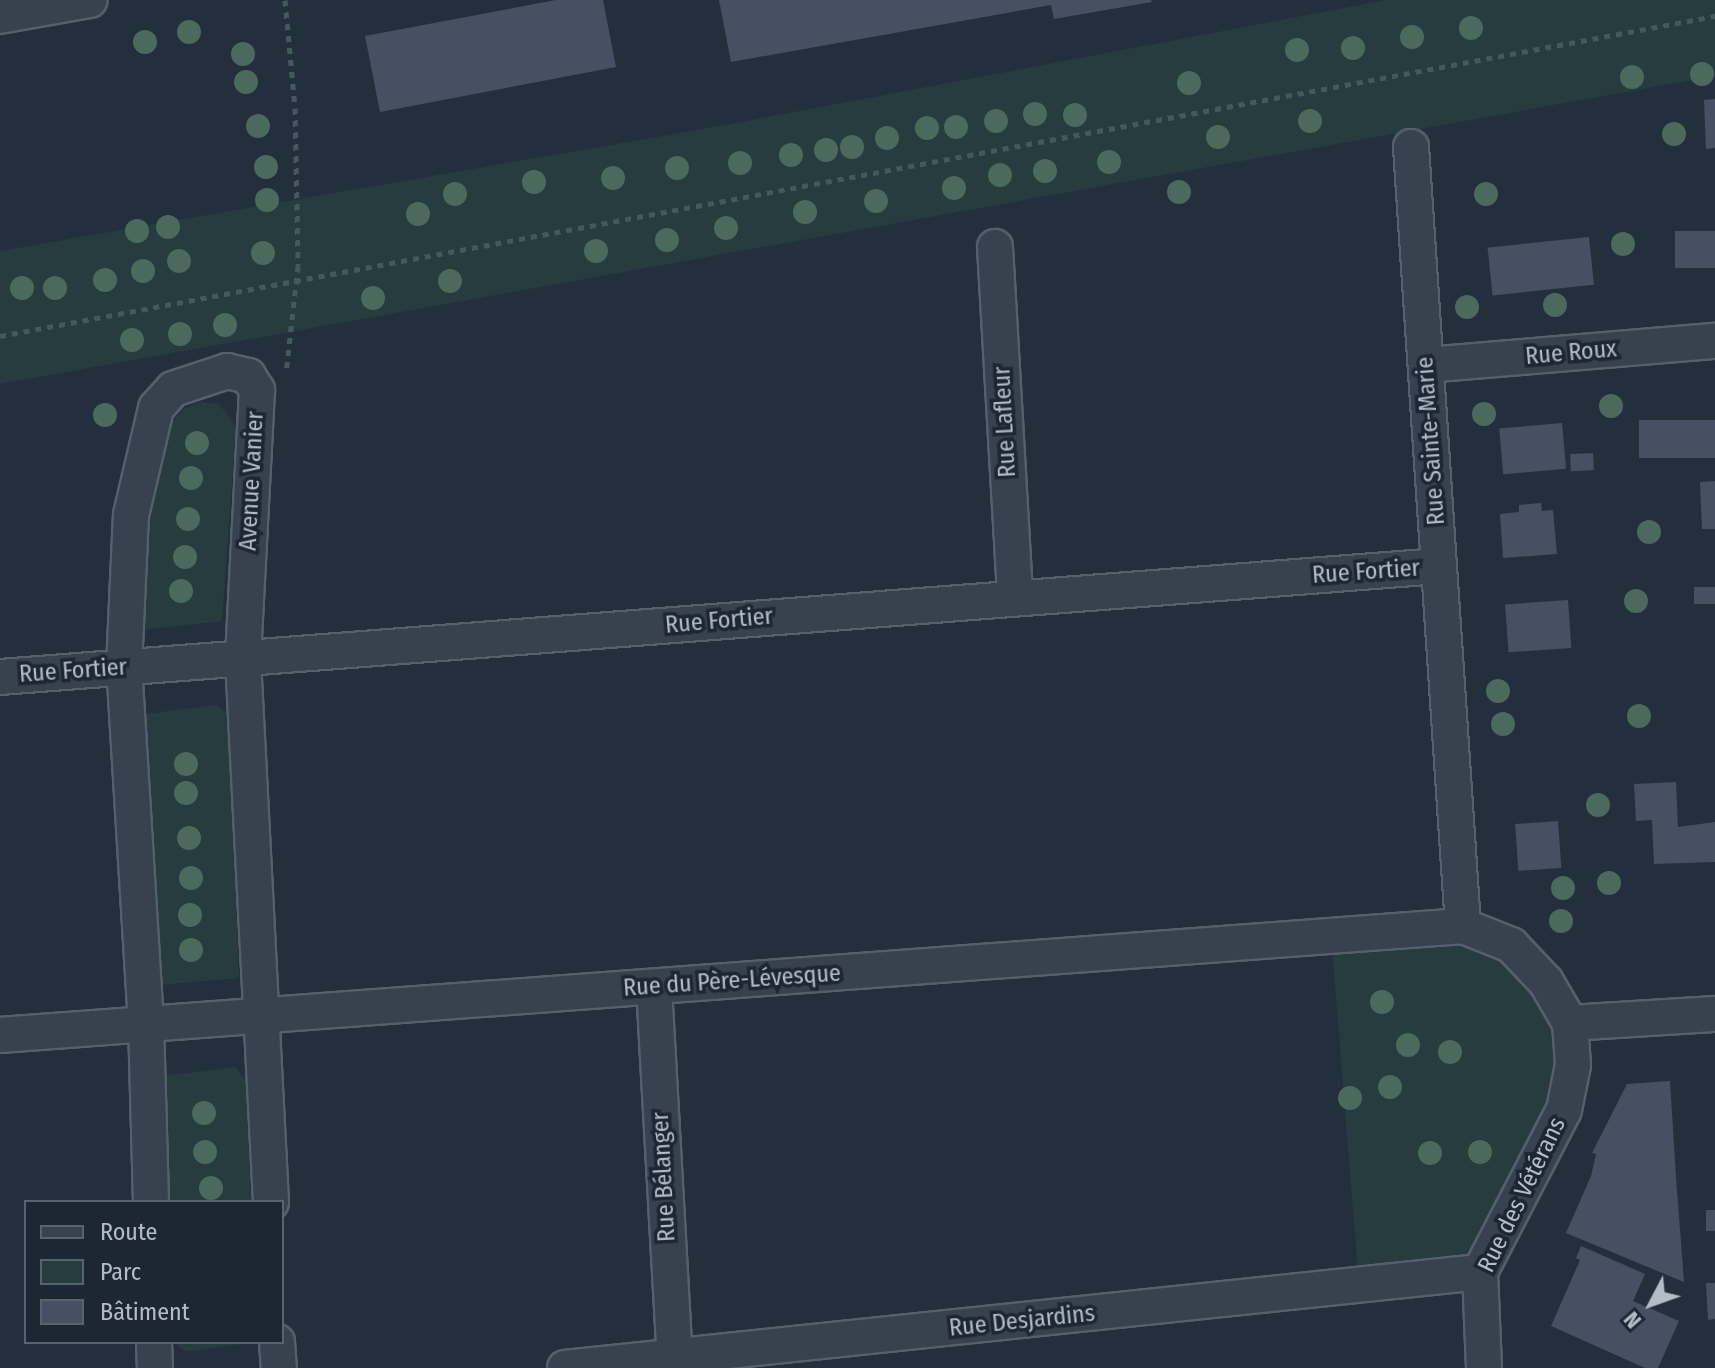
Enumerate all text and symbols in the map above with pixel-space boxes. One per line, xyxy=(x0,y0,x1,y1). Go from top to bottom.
street label: Rue Roux xyxy=(1524,335,1618,371)
street label: Rue Sainte-Marie xyxy=(1411,356,1451,526)
street label: Rue Lafleur xyxy=(988,366,1022,478)
street label: Avenue Vanier xyxy=(234,410,270,552)
street label: Rue Fortier xyxy=(1311,554,1421,590)
street label: Rue Fortier xyxy=(664,602,774,640)
street label: Rue Fortier xyxy=(18,653,128,689)
street label: Rue du Père-Lévesque xyxy=(622,959,842,1003)
street label: Rue Bélanger xyxy=(646,1111,682,1243)
street label: Rue des Vétérans xyxy=(1472,1113,1572,1277)
legend xyxy=(24,1200,284,1344)
text: Route xyxy=(100,1218,157,1246)
text: Parc xyxy=(100,1258,141,1286)
north arrow xyxy=(1611,1264,1691,1344)
text: Bâtiment xyxy=(100,1298,190,1326)
street label: Rue Desjardins xyxy=(948,1299,1096,1343)
text: N xyxy=(1618,1306,1647,1334)

